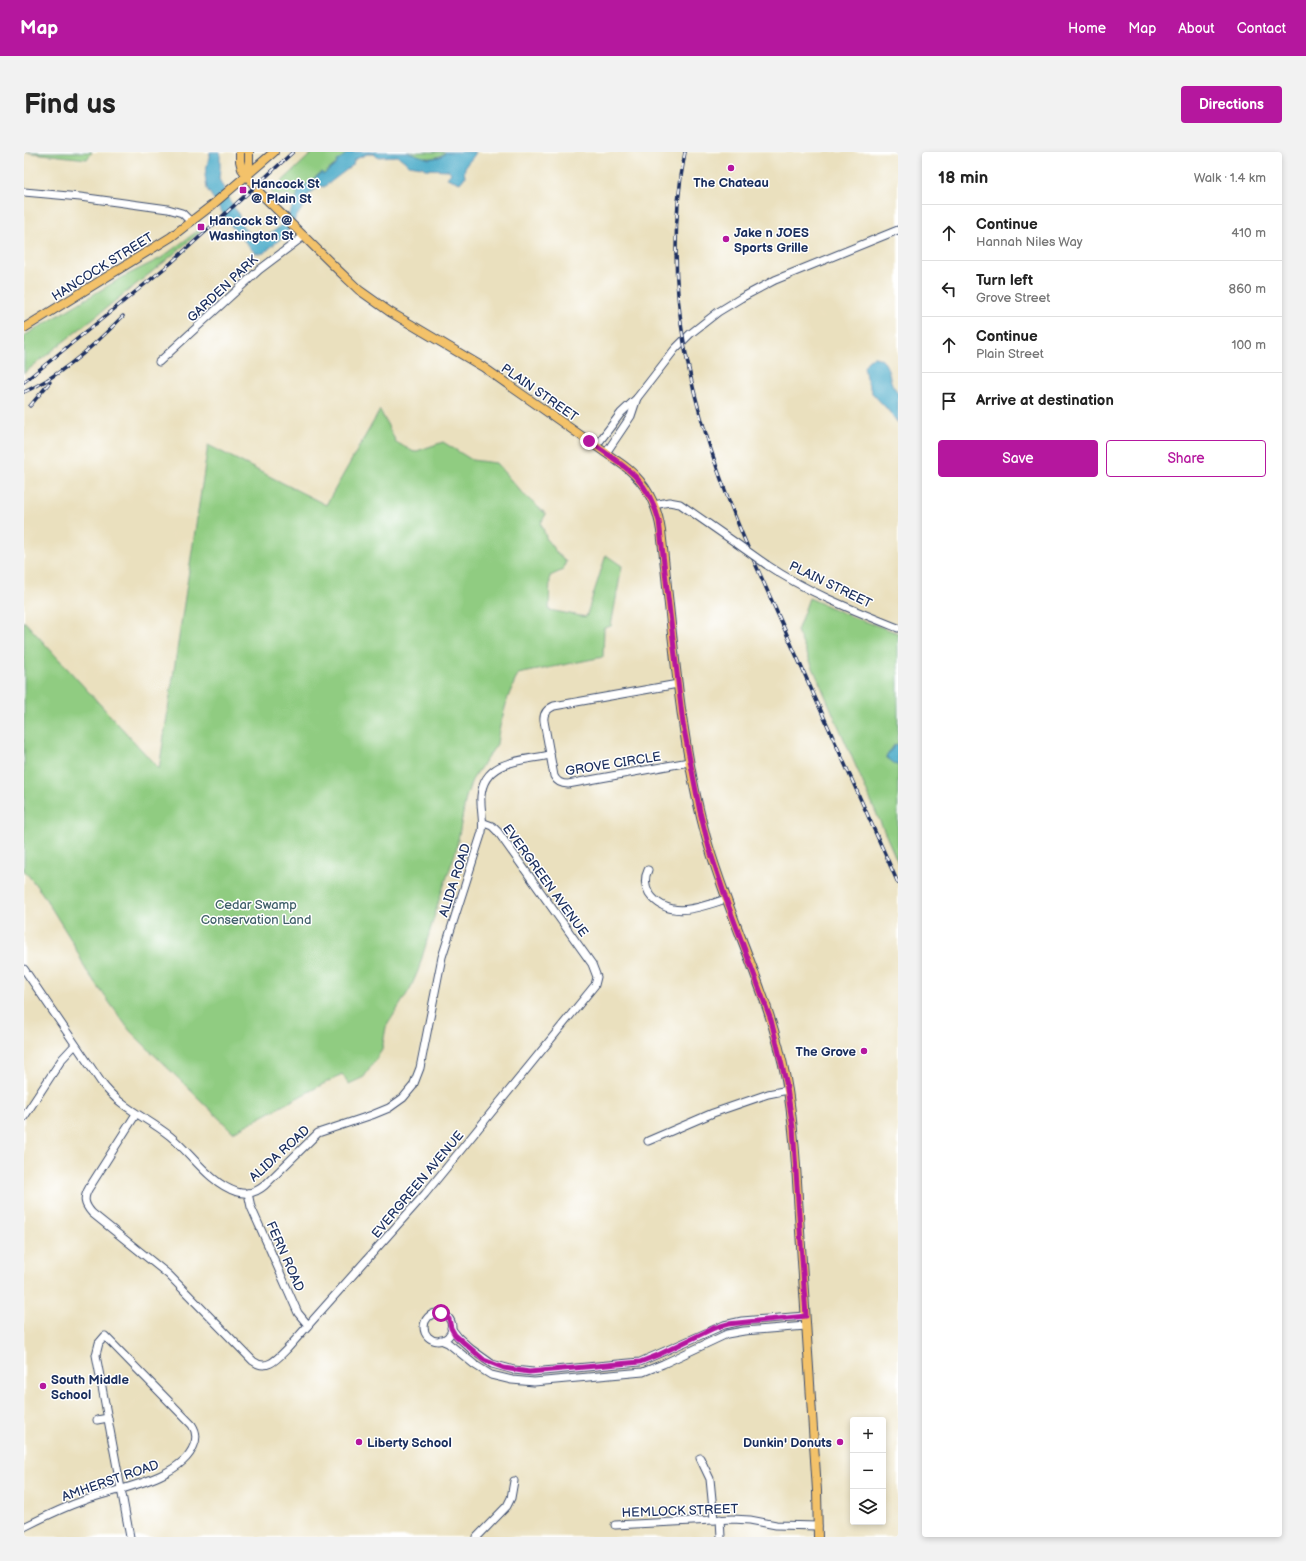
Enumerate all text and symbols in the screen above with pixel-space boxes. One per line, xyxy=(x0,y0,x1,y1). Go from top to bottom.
text: Map xyxy=(20,17,58,40)
text: Home xyxy=(1068,20,1106,37)
text: Map xyxy=(1128,20,1156,37)
text: About xyxy=(1178,20,1215,37)
text: Contact xyxy=(1237,20,1286,37)
button: Directions xyxy=(1181,86,1282,123)
text: Find us xyxy=(24,88,116,121)
marker: The Chateau xyxy=(726,163,736,173)
text: 18 min xyxy=(938,168,988,188)
text: Walk · 1.4 km xyxy=(1194,170,1266,186)
place label: The Chateau xyxy=(693,175,769,191)
place label: Hancock St @ Plain St xyxy=(251,176,320,207)
marker: Hancock St @ Plain St xyxy=(238,185,248,195)
place label: Hancock St @ Washington St xyxy=(209,213,294,244)
text: Continue xyxy=(976,215,1038,234)
marker: Hancock St @ Washington St xyxy=(196,222,206,232)
icon: ahead xyxy=(938,222,960,244)
place label: Jake n JOES Sports Grille xyxy=(734,225,809,256)
text: 410 m xyxy=(1231,225,1266,241)
street label: HANCOCK STREET xyxy=(49,229,156,305)
marker: Jake n JOES Sports Grille xyxy=(721,234,731,244)
text: Hannah Niles Way xyxy=(976,234,1083,250)
street label: GARDEN PARK xyxy=(184,251,262,326)
text: Turn left xyxy=(976,271,1033,290)
icon: left xyxy=(938,278,960,300)
text: 860 m xyxy=(1229,281,1266,297)
text: Grove Street xyxy=(976,290,1050,306)
text: Continue xyxy=(976,327,1038,346)
icon: ahead xyxy=(938,334,960,356)
text: 100 m xyxy=(1231,337,1266,353)
text: Plain Street xyxy=(976,346,1044,362)
street label: PLAIN STREET xyxy=(498,360,581,425)
icon: arrive xyxy=(938,390,960,412)
text: Arrive at destination xyxy=(976,391,1114,410)
route end xyxy=(580,432,598,450)
button: Save xyxy=(938,440,1098,477)
button: Share xyxy=(1106,440,1266,477)
street label: PLAIN STREET xyxy=(786,558,875,612)
street label: GROVE CIRCLE xyxy=(564,748,663,779)
street label: EVERGREEN AVENUE xyxy=(499,821,592,940)
street label: ALIDA ROAD xyxy=(436,842,474,919)
park label: Cedar Swamp Conservation Land xyxy=(201,897,311,928)
place label: The Grove xyxy=(795,1044,857,1060)
marker: The Grove xyxy=(859,1046,869,1056)
street label: ALIDA ROAD xyxy=(246,1122,313,1185)
street label: EVERGREEN AVENUE xyxy=(368,1127,468,1242)
street label: FERN ROAD xyxy=(263,1219,308,1294)
route start xyxy=(432,1304,450,1322)
place label: South Middle School xyxy=(51,1372,129,1403)
marker: South Middle School xyxy=(38,1381,48,1391)
map controls xyxy=(850,1417,886,1525)
button: + xyxy=(850,1417,886,1453)
place label: Liberty School xyxy=(367,1435,452,1451)
place label: Dunkin' Donuts xyxy=(743,1435,832,1451)
marker: Liberty School xyxy=(354,1437,364,1447)
marker: Dunkin' Donuts xyxy=(835,1437,845,1447)
button: − xyxy=(850,1453,886,1489)
street label: AMHERST ROAD xyxy=(60,1457,161,1505)
button: layers xyxy=(850,1489,886,1525)
street label: HEMLOCK STREET xyxy=(621,1501,739,1521)

